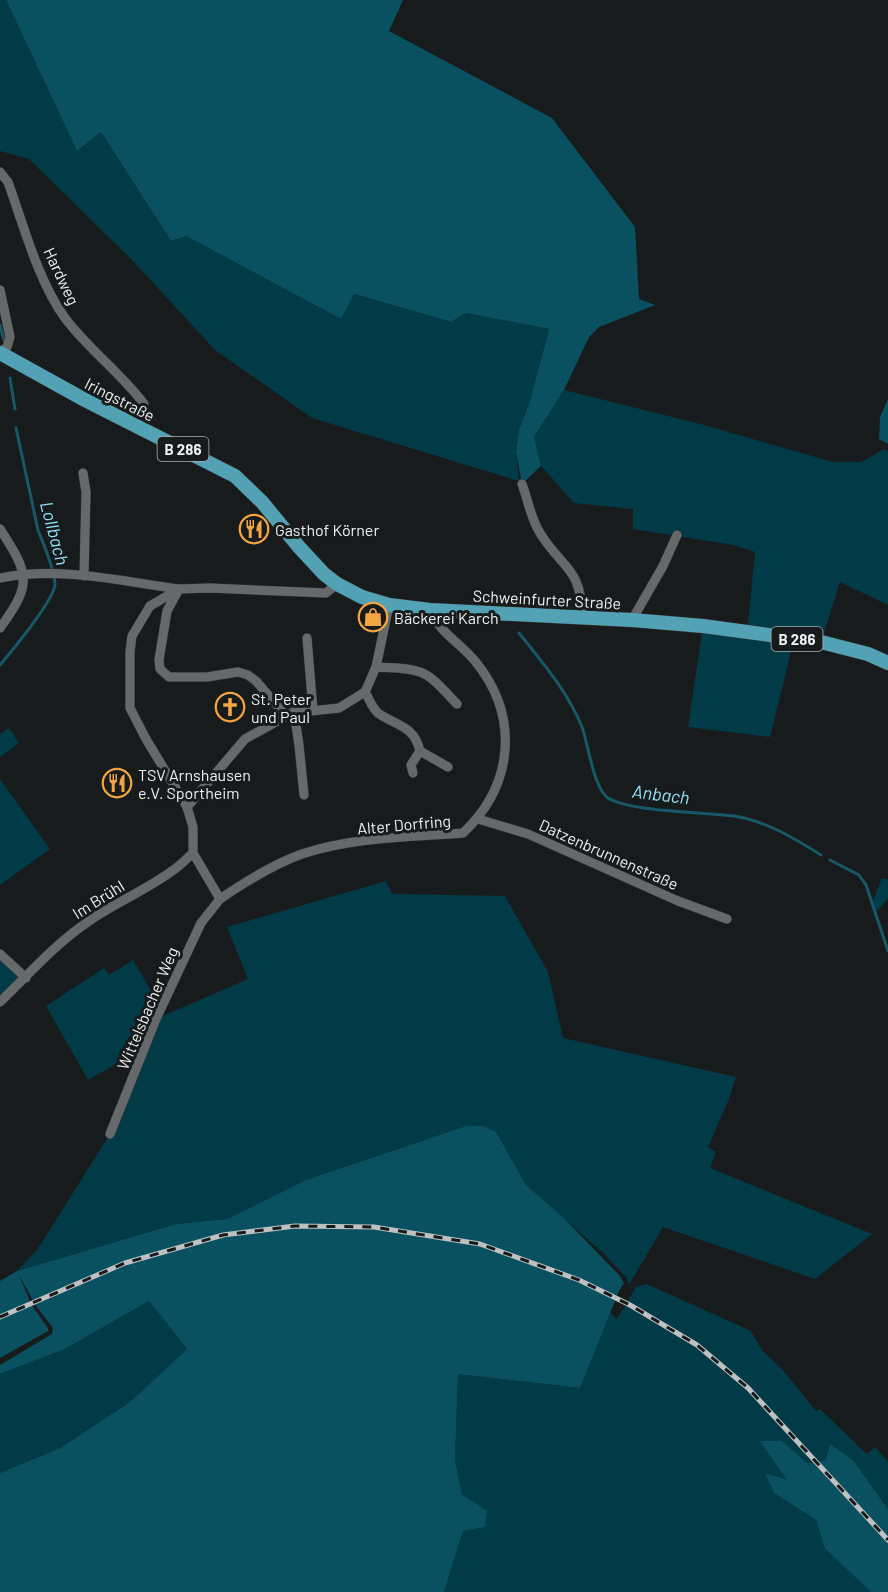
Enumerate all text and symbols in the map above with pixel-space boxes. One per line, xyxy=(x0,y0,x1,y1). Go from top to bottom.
street label: Hardweg xyxy=(40,244,84,308)
street label: Iringstraße xyxy=(82,373,158,425)
road number: B 286 xyxy=(158,437,208,461)
water label: Lollbach xyxy=(36,499,74,567)
restaurant icon: Gasthof Körner xyxy=(238,513,270,545)
place label: Gasthof Körner xyxy=(275,520,379,539)
street label: Schweinfurter Straße xyxy=(472,586,622,612)
shop icon: Bäckerei Karch xyxy=(357,601,389,633)
place label: Bäckerei Karch xyxy=(394,608,499,627)
road number: B 286 xyxy=(772,627,822,651)
place label: St. Peter und Paul xyxy=(251,689,312,726)
church icon: St. Peter und Paul xyxy=(214,691,246,723)
place label: TSV Arnshausen e.V. Sportheim xyxy=(138,765,251,802)
restaurant icon: TSV Arnshausen e.V. Sportheim xyxy=(101,767,133,799)
water label: Anbach xyxy=(631,780,691,808)
street label: Alter Dorfring xyxy=(356,810,452,838)
street label: Datzenbrunnenstraße xyxy=(536,815,682,893)
street label: Im Brühl xyxy=(69,876,127,922)
street label: Wittelsbacher Weg xyxy=(113,944,181,1072)

